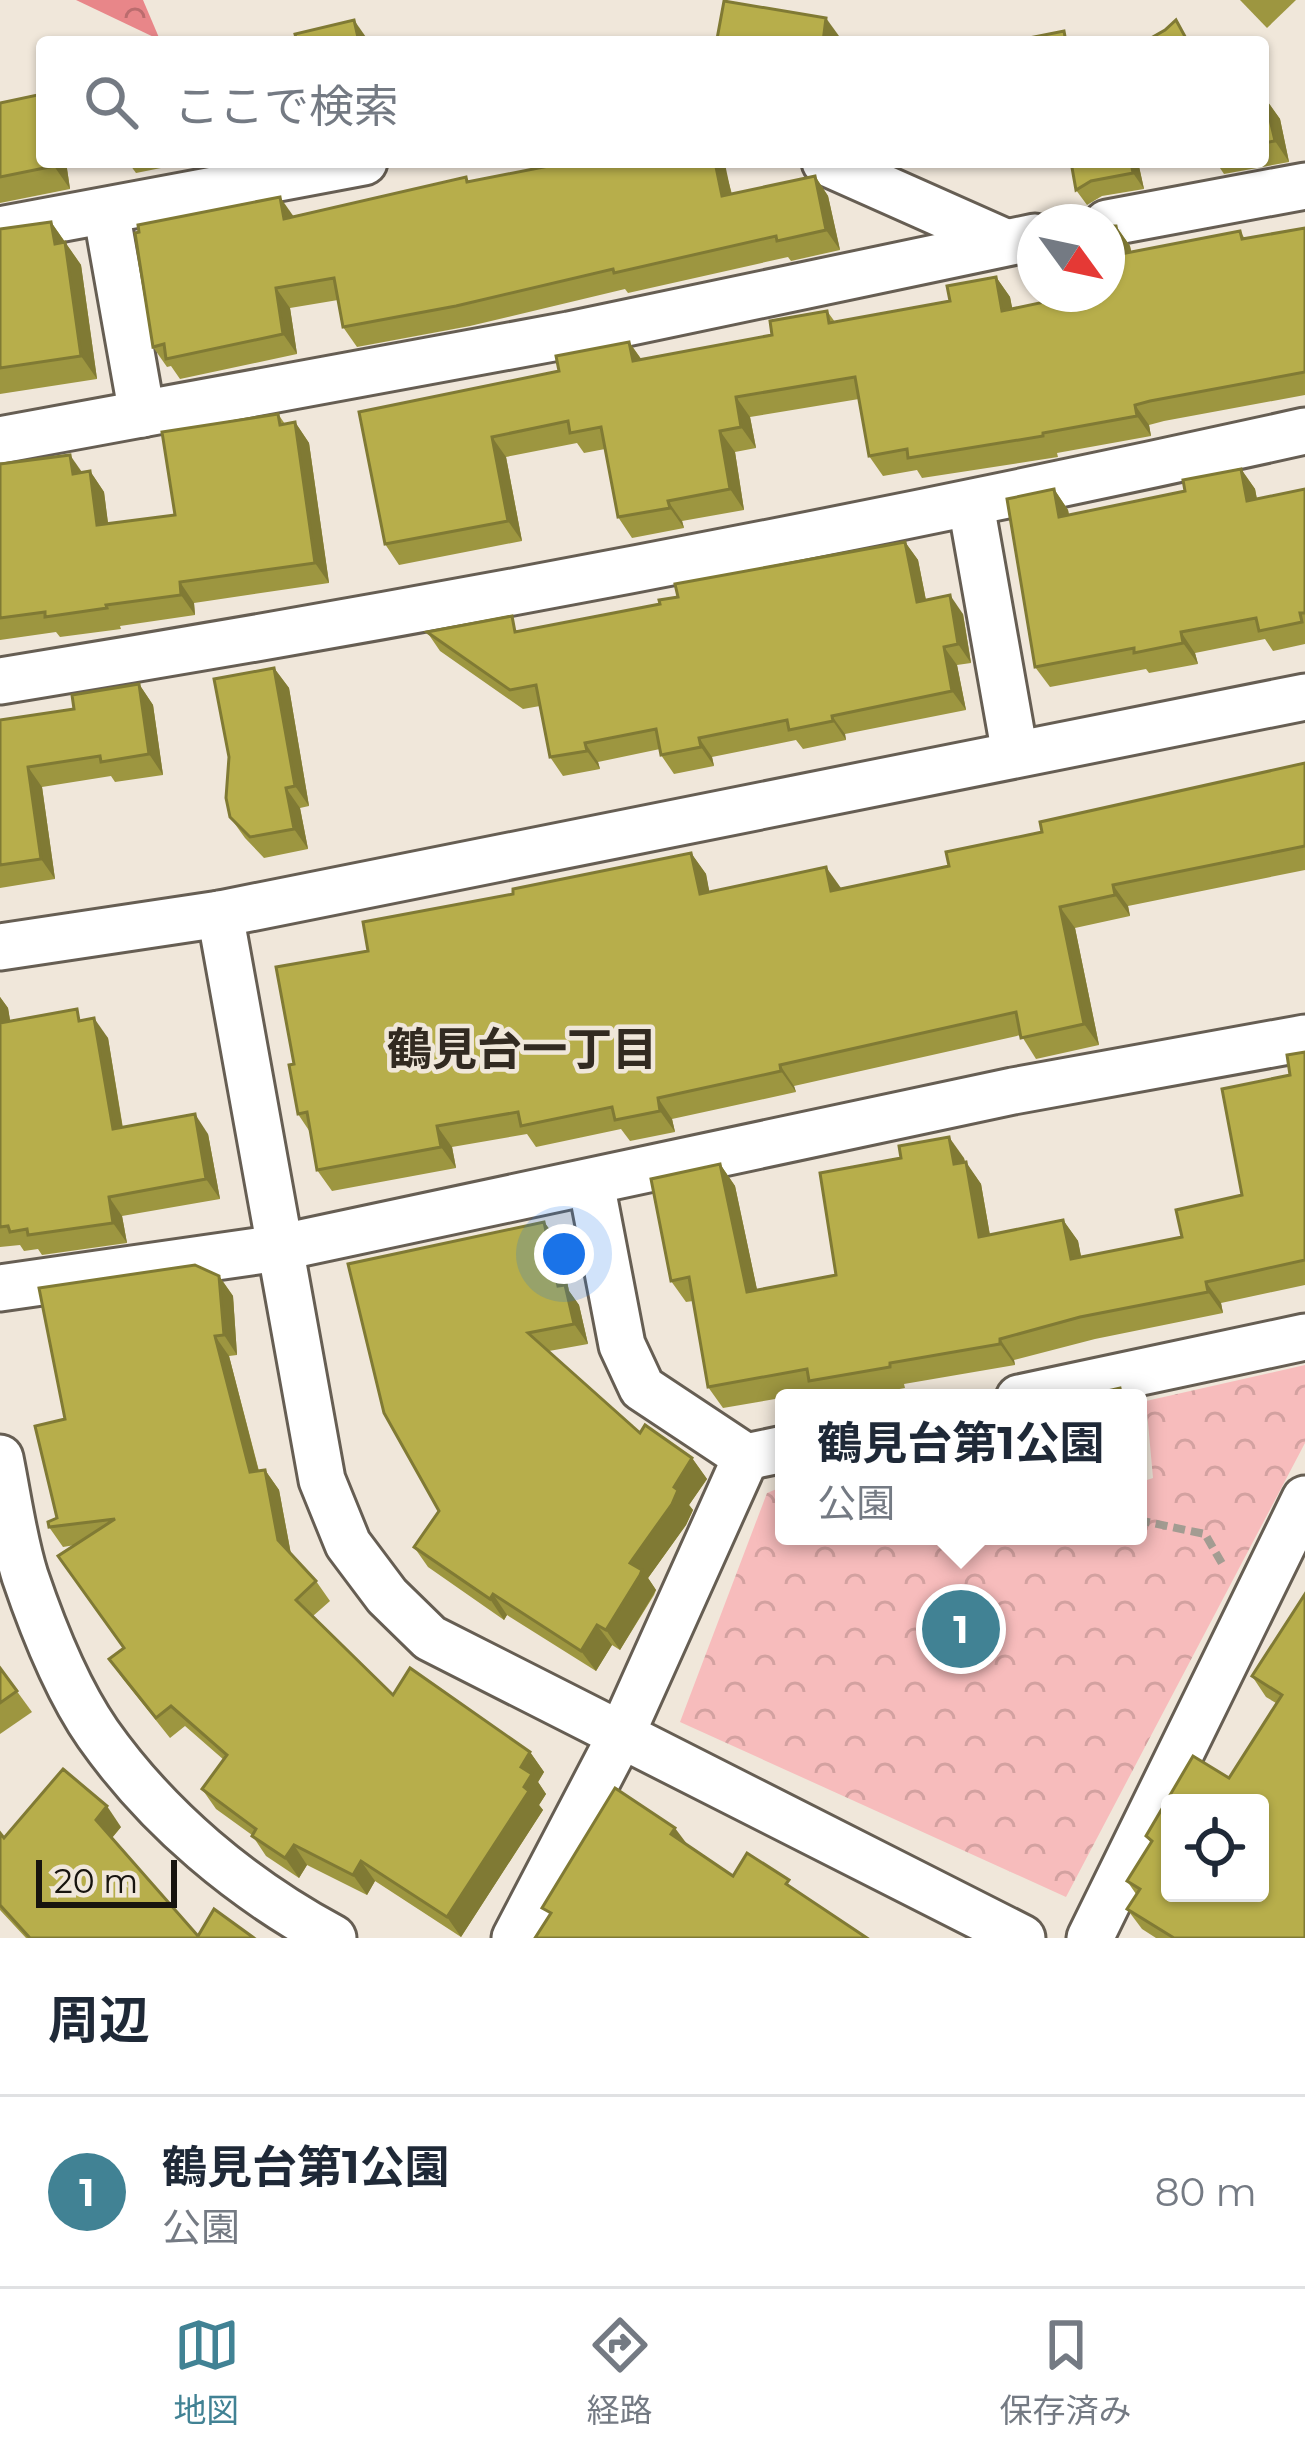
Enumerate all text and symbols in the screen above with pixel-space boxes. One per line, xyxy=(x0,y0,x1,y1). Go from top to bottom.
search box xyxy=(36,36,1269,168)
icon: search xyxy=(78,69,144,135)
text: ここで検索 xyxy=(174,78,399,133)
north arrow xyxy=(1017,204,1125,312)
district label: 鶴見台一丁目 xyxy=(387,1021,657,1076)
your location xyxy=(534,1224,594,1284)
popup xyxy=(775,1389,1147,1545)
text: 鶴見台第1公園 xyxy=(817,1415,1105,1470)
text: 公園 xyxy=(817,1479,895,1527)
pin: 1 xyxy=(922,1584,1000,1674)
map controls xyxy=(1161,1794,1269,1902)
button: locate xyxy=(1161,1794,1269,1902)
scale bar xyxy=(36,1854,177,1907)
text: 20 m xyxy=(54,1861,138,1901)
text: 周辺 xyxy=(48,1989,150,2051)
text: 鶴見台第1公園 xyxy=(162,2139,450,2194)
text: 1 xyxy=(79,2168,95,2216)
text: 80 m xyxy=(1155,2168,1257,2216)
text: 公園 xyxy=(162,2203,240,2251)
tab: 地図 xyxy=(174,2312,240,2432)
tab: 経路 xyxy=(587,2312,653,2432)
tab: 保存済み xyxy=(1000,2312,1132,2432)

